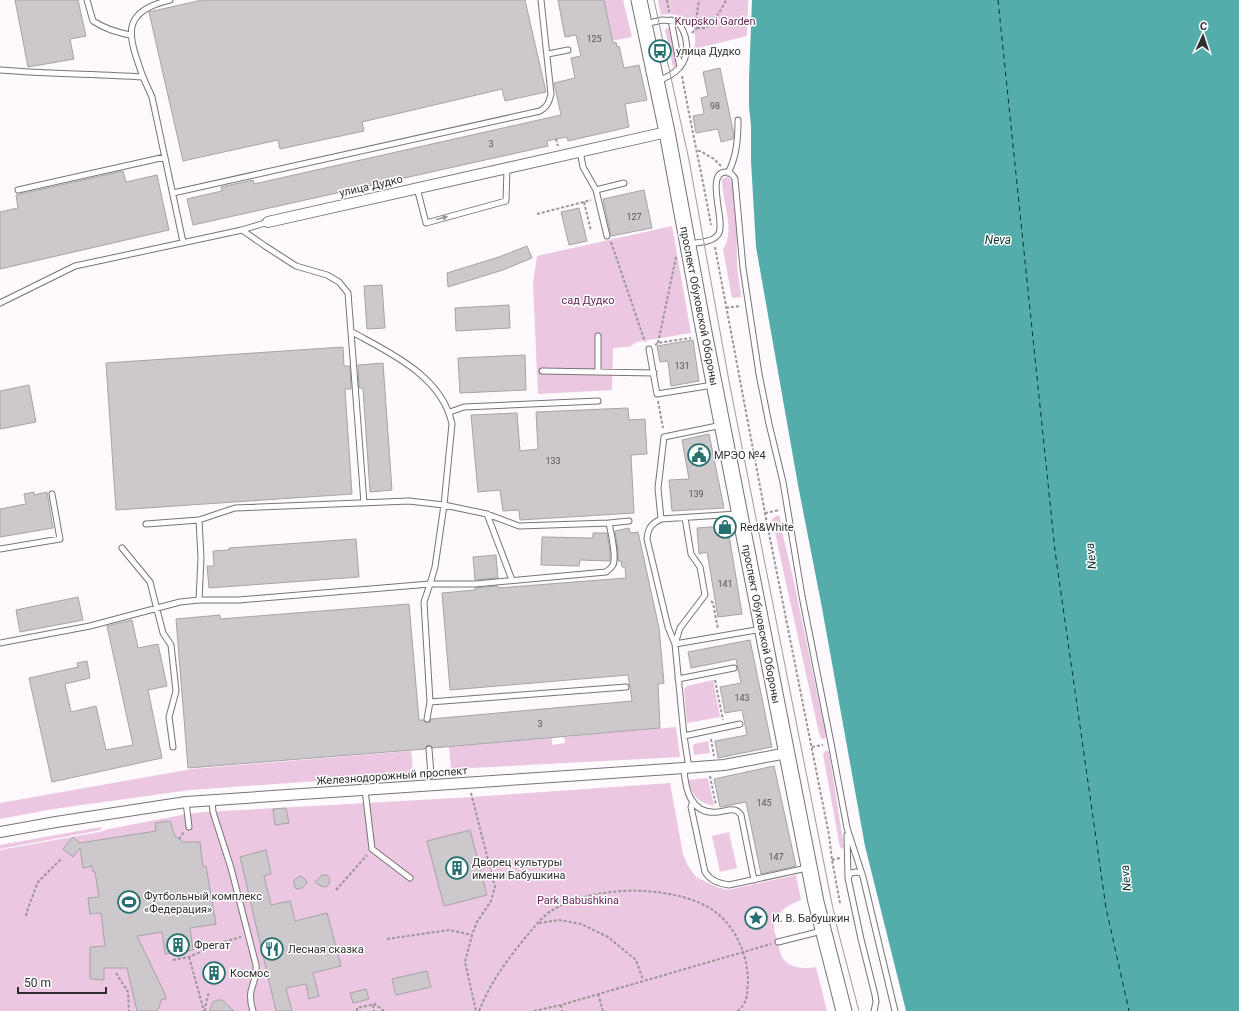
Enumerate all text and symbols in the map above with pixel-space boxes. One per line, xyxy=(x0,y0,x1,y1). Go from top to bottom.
park label: Krupskoi Garden xyxy=(674,15,756,28)
north arrow xyxy=(1183,16,1223,56)
text: С xyxy=(1200,20,1207,33)
house number: 125 xyxy=(586,34,602,44)
bus stop icon: улица Дудко xyxy=(647,38,673,64)
place label: улица Дудко xyxy=(676,45,741,58)
house number: 98 xyxy=(710,101,720,111)
house number: 3 xyxy=(488,139,494,149)
street label: улица Дудко xyxy=(338,172,404,200)
house number: 127 xyxy=(626,212,642,222)
one-way arrow xyxy=(436,215,448,221)
street label: проспект Обуховской Обороны xyxy=(677,225,721,387)
water label: Neva xyxy=(985,233,1011,247)
park label: сад Дудко xyxy=(561,294,615,307)
house number: 131 xyxy=(674,361,690,371)
public building icon: МРЭО №4 xyxy=(686,442,712,468)
place label: МРЭО №4 xyxy=(714,449,766,462)
house number: 133 xyxy=(545,456,561,466)
house number: 139 xyxy=(688,489,704,499)
shop icon: Red&White xyxy=(712,514,738,540)
place label: Red&White xyxy=(740,521,794,534)
water label: Neva xyxy=(1083,542,1099,570)
street label: проспект Обуховской Обороны xyxy=(739,543,783,705)
house number: 141 xyxy=(717,579,733,589)
house number: 143 xyxy=(734,693,750,703)
house number: 3 xyxy=(537,719,543,729)
street label: Железнодорожный проспект xyxy=(316,764,469,788)
house number: 145 xyxy=(756,798,772,808)
house number: 147 xyxy=(768,852,784,862)
building icon: Дворец культуры имени Бабушкина xyxy=(444,855,470,881)
place label: Дворец культуры имени Бабушкина xyxy=(472,856,566,882)
water label: Neva xyxy=(1118,864,1134,892)
sports icon: Футбольный комплекс «Федерация» xyxy=(116,889,142,915)
place label: Футбольный комплекс «Федерация» xyxy=(144,890,262,916)
park label: Park Babushkina xyxy=(537,894,619,907)
place icon: И. В. Бабушкин xyxy=(743,905,769,931)
place label: И. В. Бабушкин xyxy=(772,912,850,925)
building icon: Фрегат xyxy=(165,932,191,958)
restaurant icon: Лесная сказка xyxy=(259,936,285,962)
place label: Фрегат xyxy=(194,939,231,952)
place label: Лесная сказка xyxy=(288,943,364,956)
building icon: Космос xyxy=(201,960,227,986)
place label: Космос xyxy=(230,967,269,980)
scale bar xyxy=(18,969,106,995)
text: 50 m xyxy=(24,976,51,990)

